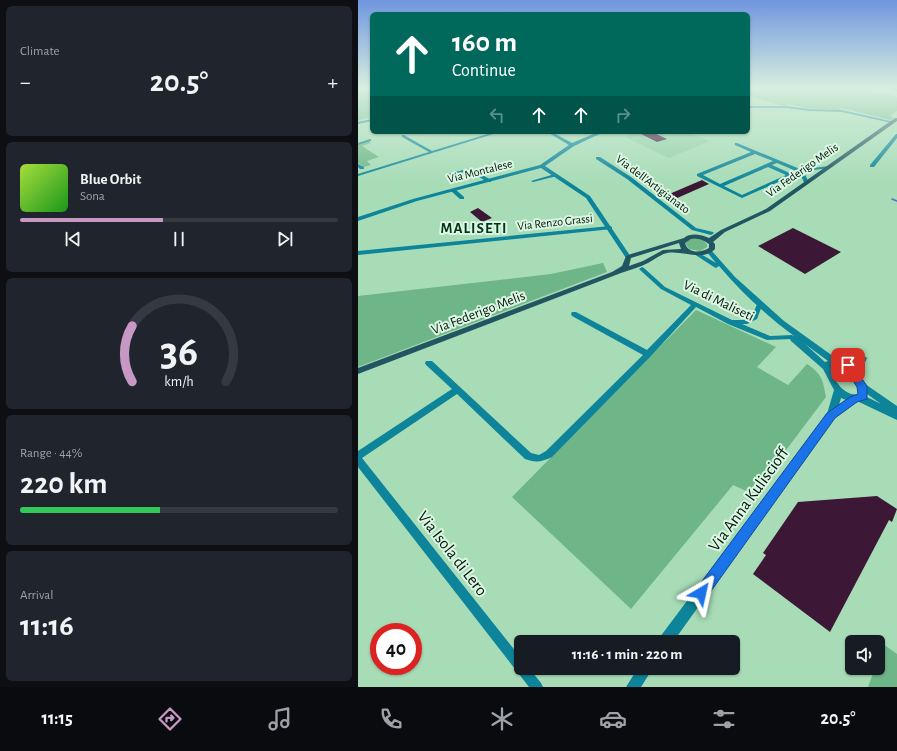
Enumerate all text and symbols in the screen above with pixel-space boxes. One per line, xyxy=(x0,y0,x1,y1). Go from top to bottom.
icon: ahead xyxy=(386,28,438,80)
text: 160 m xyxy=(452,29,517,57)
text: Climate xyxy=(20,45,59,58)
text: Continue xyxy=(452,62,516,80)
text: 20.5° xyxy=(150,67,208,97)
text: − xyxy=(20,71,31,93)
text: + xyxy=(327,71,338,93)
icon: left xyxy=(486,104,508,126)
icon: ahead xyxy=(528,104,550,126)
icon: ahead xyxy=(570,104,592,126)
icon: right xyxy=(612,104,634,126)
street label: Via Federigo Melis xyxy=(764,141,840,199)
street label: Via dell'Artigianato xyxy=(614,152,692,216)
street label: Via Montalese xyxy=(446,157,514,185)
text: Blue Orbit xyxy=(80,172,141,187)
text: Sona xyxy=(80,190,105,203)
street label: Via Renzo Grassi xyxy=(517,212,593,232)
district label: MALISETI xyxy=(441,221,507,236)
icon: previous xyxy=(62,228,84,250)
icon: pause xyxy=(168,228,190,250)
icon: next xyxy=(274,228,296,250)
street label: Via di Maliseti xyxy=(681,278,756,324)
street label: Via Federigo Melis xyxy=(430,289,527,337)
text: 36 xyxy=(160,331,198,372)
pin xyxy=(831,348,865,382)
icon: arrive xyxy=(837,354,859,376)
text: km/h xyxy=(164,374,194,388)
street label: Via Anna Kuliscioff xyxy=(705,444,792,554)
text: Range · 44% xyxy=(20,447,82,460)
text: 220 km xyxy=(20,469,107,499)
street label: Via Isola di Lero xyxy=(414,508,491,599)
position arrow xyxy=(680,572,722,614)
text: Arrival xyxy=(20,589,53,602)
text: 11:16 xyxy=(20,611,74,641)
speed limit sign: 40 xyxy=(370,623,422,675)
map controls xyxy=(845,635,885,675)
button: sound xyxy=(845,635,885,675)
text: 11:16 · 1 min · 220 m xyxy=(572,647,682,662)
icon: directions xyxy=(156,705,184,733)
icon: music xyxy=(266,705,294,733)
icon: phone xyxy=(377,705,405,733)
icon: climate xyxy=(488,705,516,733)
icon: car xyxy=(599,705,627,733)
icon: filters xyxy=(710,705,738,733)
text: 11:15 xyxy=(41,710,73,728)
text: 20.5° xyxy=(821,710,856,728)

